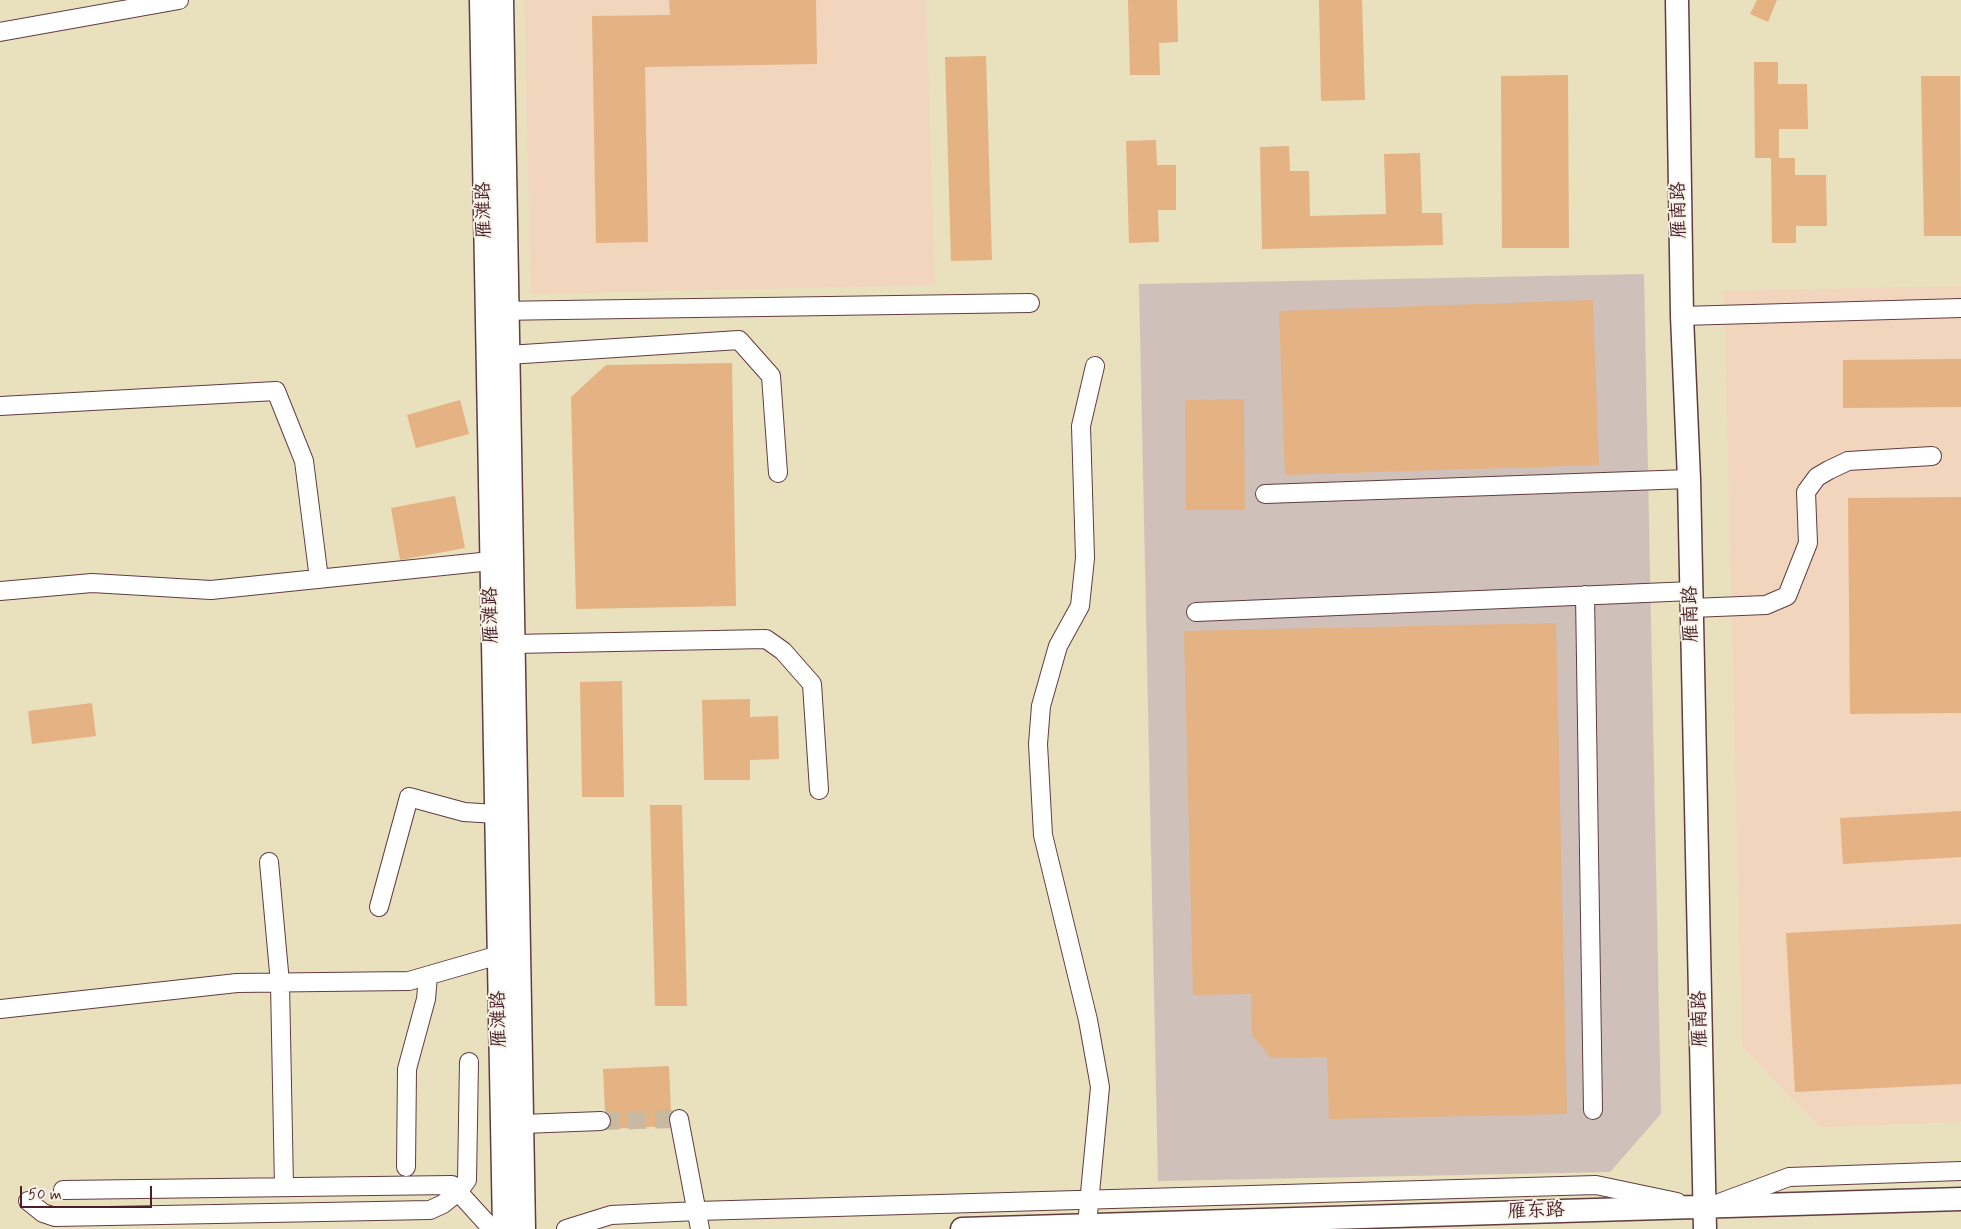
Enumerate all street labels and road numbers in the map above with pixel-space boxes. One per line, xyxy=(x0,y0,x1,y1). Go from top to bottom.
street label: 雁滩路 xyxy=(473,181,497,239)
street label: 雁南路 xyxy=(1668,181,1692,239)
street label: 雁南路 xyxy=(1680,585,1704,643)
street label: 雁滩路 xyxy=(480,586,504,644)
street label: 雁滩路 xyxy=(488,990,512,1048)
street label: 雁南路 xyxy=(1689,990,1713,1048)
street label: 雁东路 xyxy=(1507,1200,1565,1224)

